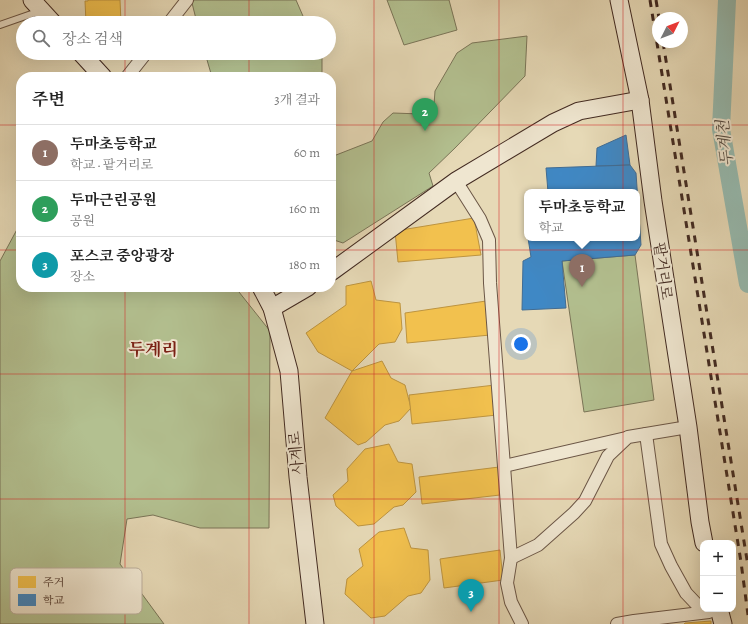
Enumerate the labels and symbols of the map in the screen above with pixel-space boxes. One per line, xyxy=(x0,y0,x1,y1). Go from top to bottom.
north arrow xyxy=(652,12,688,48)
pin: 2 xyxy=(412,98,438,131)
water label: 두계천 xyxy=(711,117,738,167)
street label: 팥거리로 xyxy=(649,241,677,302)
pin: 1 xyxy=(569,254,595,287)
your location xyxy=(511,334,531,354)
district label: 두계리 xyxy=(128,338,178,361)
street label: 사계로 xyxy=(284,430,308,476)
legend xyxy=(10,568,142,614)
text: 주거 xyxy=(43,575,64,590)
pin: 3 xyxy=(458,579,484,612)
text: 학교 xyxy=(43,593,65,608)

